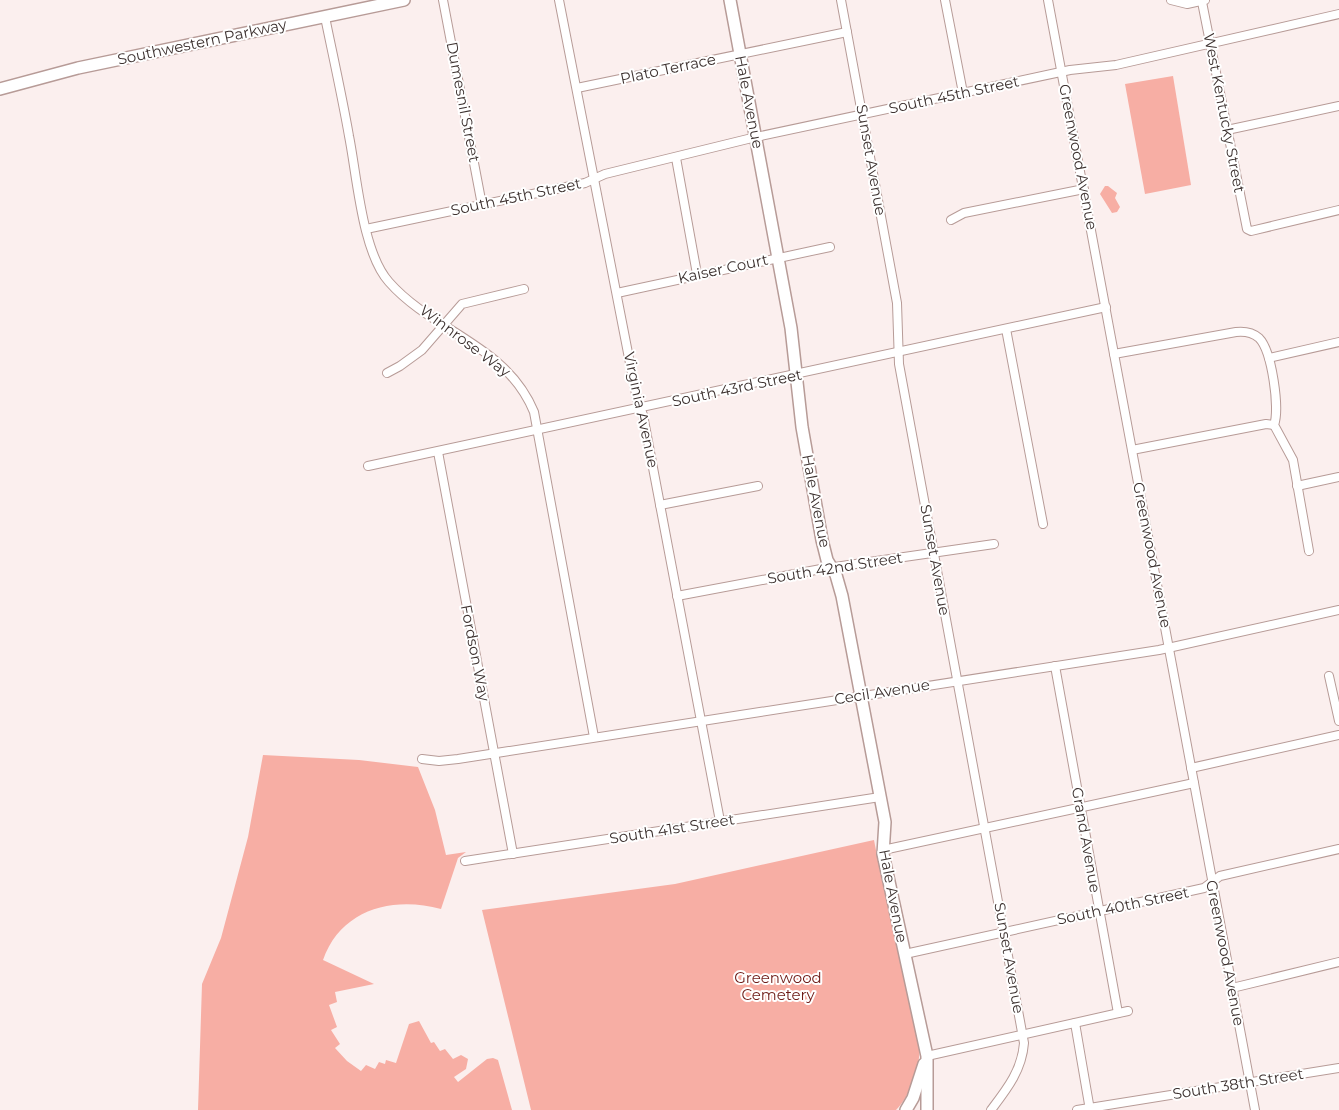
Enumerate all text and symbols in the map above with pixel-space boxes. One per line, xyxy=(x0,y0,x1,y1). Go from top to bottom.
street label: Southwestern Parkway xyxy=(116,14,289,69)
street label: West Kentucky Street xyxy=(1200,31,1249,194)
street label: Dumesnil Street xyxy=(443,40,484,164)
street label: Plato Terrace xyxy=(618,49,717,88)
street label: Hale Avenue xyxy=(731,54,768,150)
street label: South 45th Street xyxy=(887,71,1021,118)
street label: Greenwood Avenue xyxy=(1055,82,1102,231)
street label: Sunset Avenue xyxy=(852,103,891,217)
street label: South 45th Street xyxy=(449,173,583,220)
street label: Kaiser Court xyxy=(676,250,770,287)
street label: Winnrose Way xyxy=(416,300,515,381)
street label: Virginia Avenue xyxy=(620,350,663,470)
street label: South 43rd Street xyxy=(670,364,804,411)
street label: Hale Avenue xyxy=(798,453,835,549)
street label: Greenwood Avenue xyxy=(1129,480,1176,629)
street label: Sunset Avenue xyxy=(916,503,955,617)
street label: South 42nd Street xyxy=(766,547,904,588)
street label: Fordson Way xyxy=(457,603,494,704)
street label: Cecil Avenue xyxy=(833,675,931,708)
street label: Grand Avenue xyxy=(1068,786,1105,894)
street label: South 41st Street xyxy=(608,809,736,848)
street label: Hale Avenue xyxy=(875,848,912,944)
street label: Greenwood Avenue xyxy=(1202,878,1249,1027)
street label: South 40th Street xyxy=(1055,882,1191,929)
street label: Sunset Avenue xyxy=(990,901,1029,1015)
park label: Greenwood Cemetery xyxy=(734,968,822,1004)
street label: South 38th Street xyxy=(1171,1064,1305,1103)

